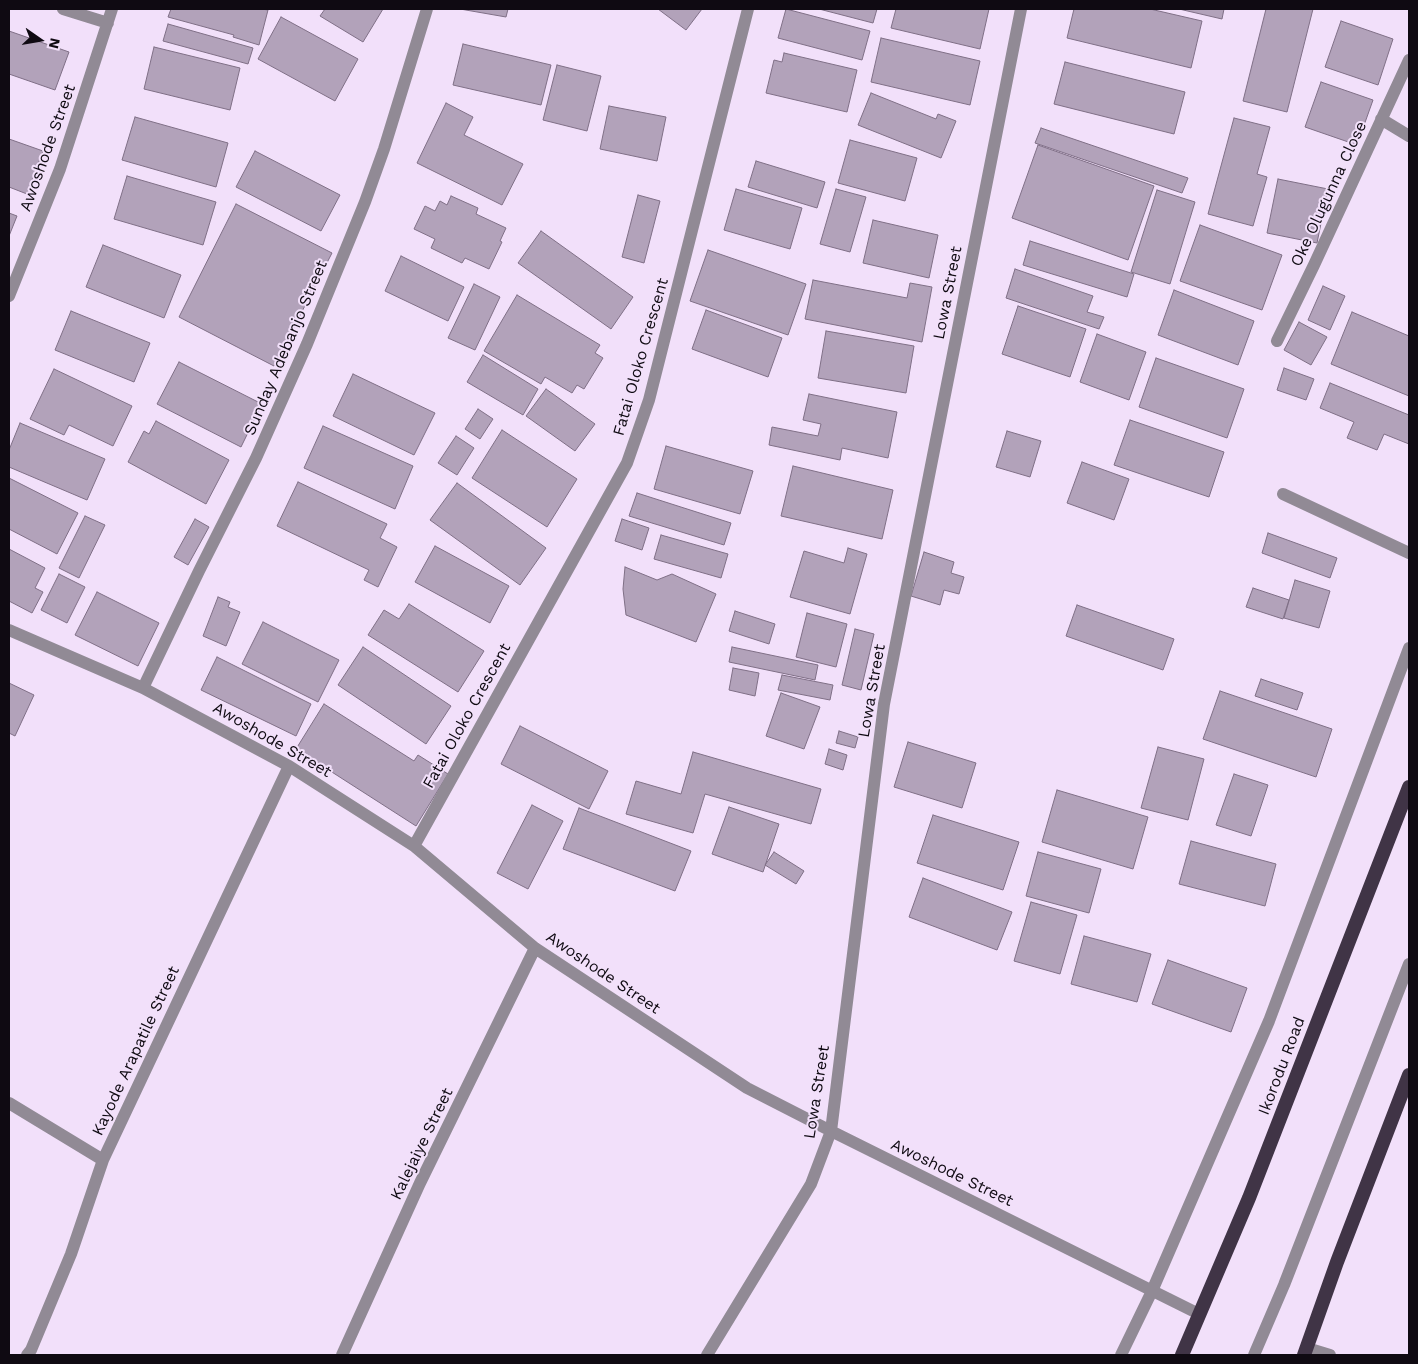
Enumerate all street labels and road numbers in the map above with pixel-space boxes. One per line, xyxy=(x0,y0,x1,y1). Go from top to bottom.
street label: Awoshode Street xyxy=(16,82,80,214)
street label: Oke Olugunna Close xyxy=(1287,118,1371,270)
street label: Lowa Street xyxy=(930,245,966,341)
street label: Sunday Adebanjo Street xyxy=(240,258,332,438)
street label: Fatai Oloko Crescent xyxy=(609,276,673,438)
street label: Fatai Oloko Crescent xyxy=(419,640,515,792)
street label: Lowa Street xyxy=(854,643,890,739)
street label: Awoshode Street xyxy=(209,698,335,782)
street label: Awoshode Street xyxy=(542,928,664,1018)
street label: Kayode Arapatile Street xyxy=(88,963,184,1139)
street label: Ikorodu Road xyxy=(1255,1014,1309,1118)
street label: Lowa Street xyxy=(800,1044,834,1140)
street label: Kalejaiye Street xyxy=(387,1085,457,1203)
street label: Awoshode Street xyxy=(888,1135,1016,1211)

